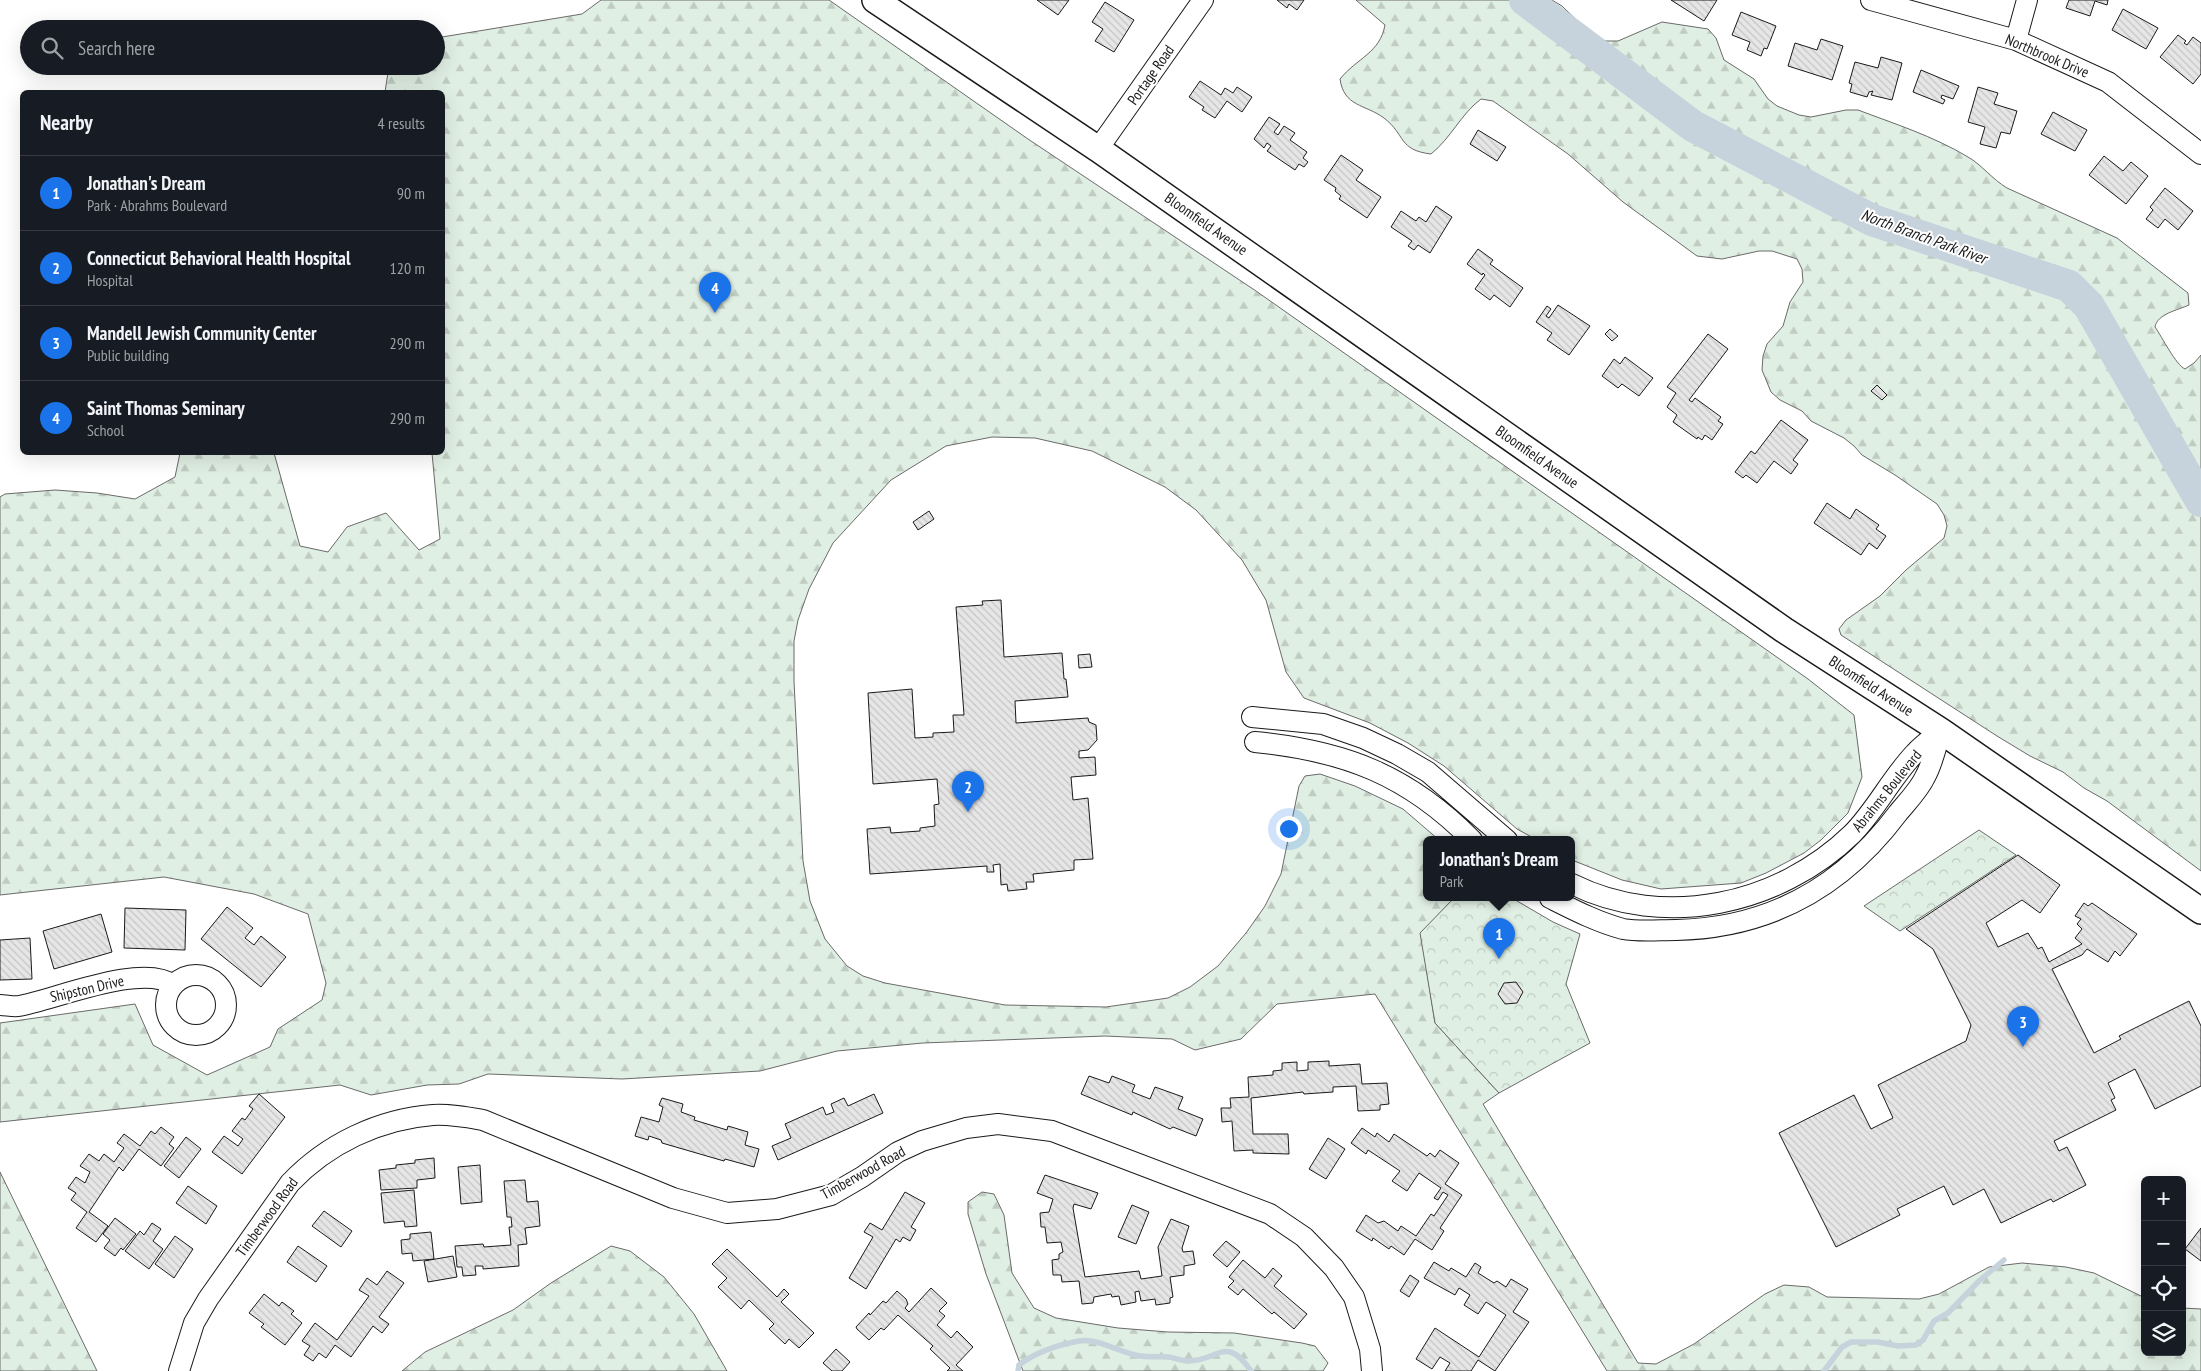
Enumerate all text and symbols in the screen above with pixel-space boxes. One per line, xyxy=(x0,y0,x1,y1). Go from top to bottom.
search box xyxy=(20,20,445,75)
street label: Northbrook Drive xyxy=(2002,29,2092,82)
icon: search xyxy=(38,34,66,62)
text: Search here xyxy=(78,36,155,60)
street label: Portage Road xyxy=(1123,41,1178,108)
text: Nearby xyxy=(40,109,93,136)
text: 4 results xyxy=(378,113,425,133)
text: Jonathan's Dream xyxy=(87,171,206,195)
text: 1 xyxy=(52,183,60,203)
text: 90 m xyxy=(397,183,425,203)
street label: Bloomfield Avenue xyxy=(1161,188,1251,259)
text: Park · Abrahms Boulevard xyxy=(87,195,227,215)
water label: North Branch Park River xyxy=(1859,204,1992,269)
text: Connecticut Behavioral Health Hospital xyxy=(87,246,351,270)
text: 2 xyxy=(52,258,60,278)
text: 120 m xyxy=(390,258,425,278)
text: Hospital xyxy=(87,270,133,290)
pin: 4 xyxy=(699,272,731,313)
text: Mandell Jewish Community Center xyxy=(87,321,317,345)
text: 3 xyxy=(52,333,60,353)
text: 290 m xyxy=(390,333,425,353)
text: Public building xyxy=(87,345,169,365)
text: Saint Thomas Seminary xyxy=(87,396,245,420)
text: 4 xyxy=(52,408,60,428)
text: 290 m xyxy=(390,408,425,428)
text: School xyxy=(87,420,124,440)
street label: Bloomfield Avenue xyxy=(1492,421,1582,492)
street label: Bloomfield Avenue xyxy=(1826,651,1917,720)
street label: Abrahms Boulevard xyxy=(1848,746,1926,836)
pin: 2 xyxy=(952,771,984,812)
your location xyxy=(1276,816,1302,842)
popup xyxy=(1423,836,1575,901)
text: Jonathan's Dream xyxy=(1440,847,1558,871)
text: Park xyxy=(1440,871,1464,891)
pin: 1 xyxy=(1483,918,1515,959)
street label: Shipston Drive xyxy=(48,971,126,1006)
pin: 3 xyxy=(2007,1006,2039,1047)
street label: Timberwood Road xyxy=(817,1142,908,1204)
street label: Timberwood Road xyxy=(231,1173,302,1260)
map controls xyxy=(2141,1176,2186,1356)
button: + xyxy=(2141,1176,2186,1221)
button: − xyxy=(2141,1221,2186,1266)
button: locate xyxy=(2141,1266,2186,1311)
button: layers xyxy=(2141,1311,2186,1356)

